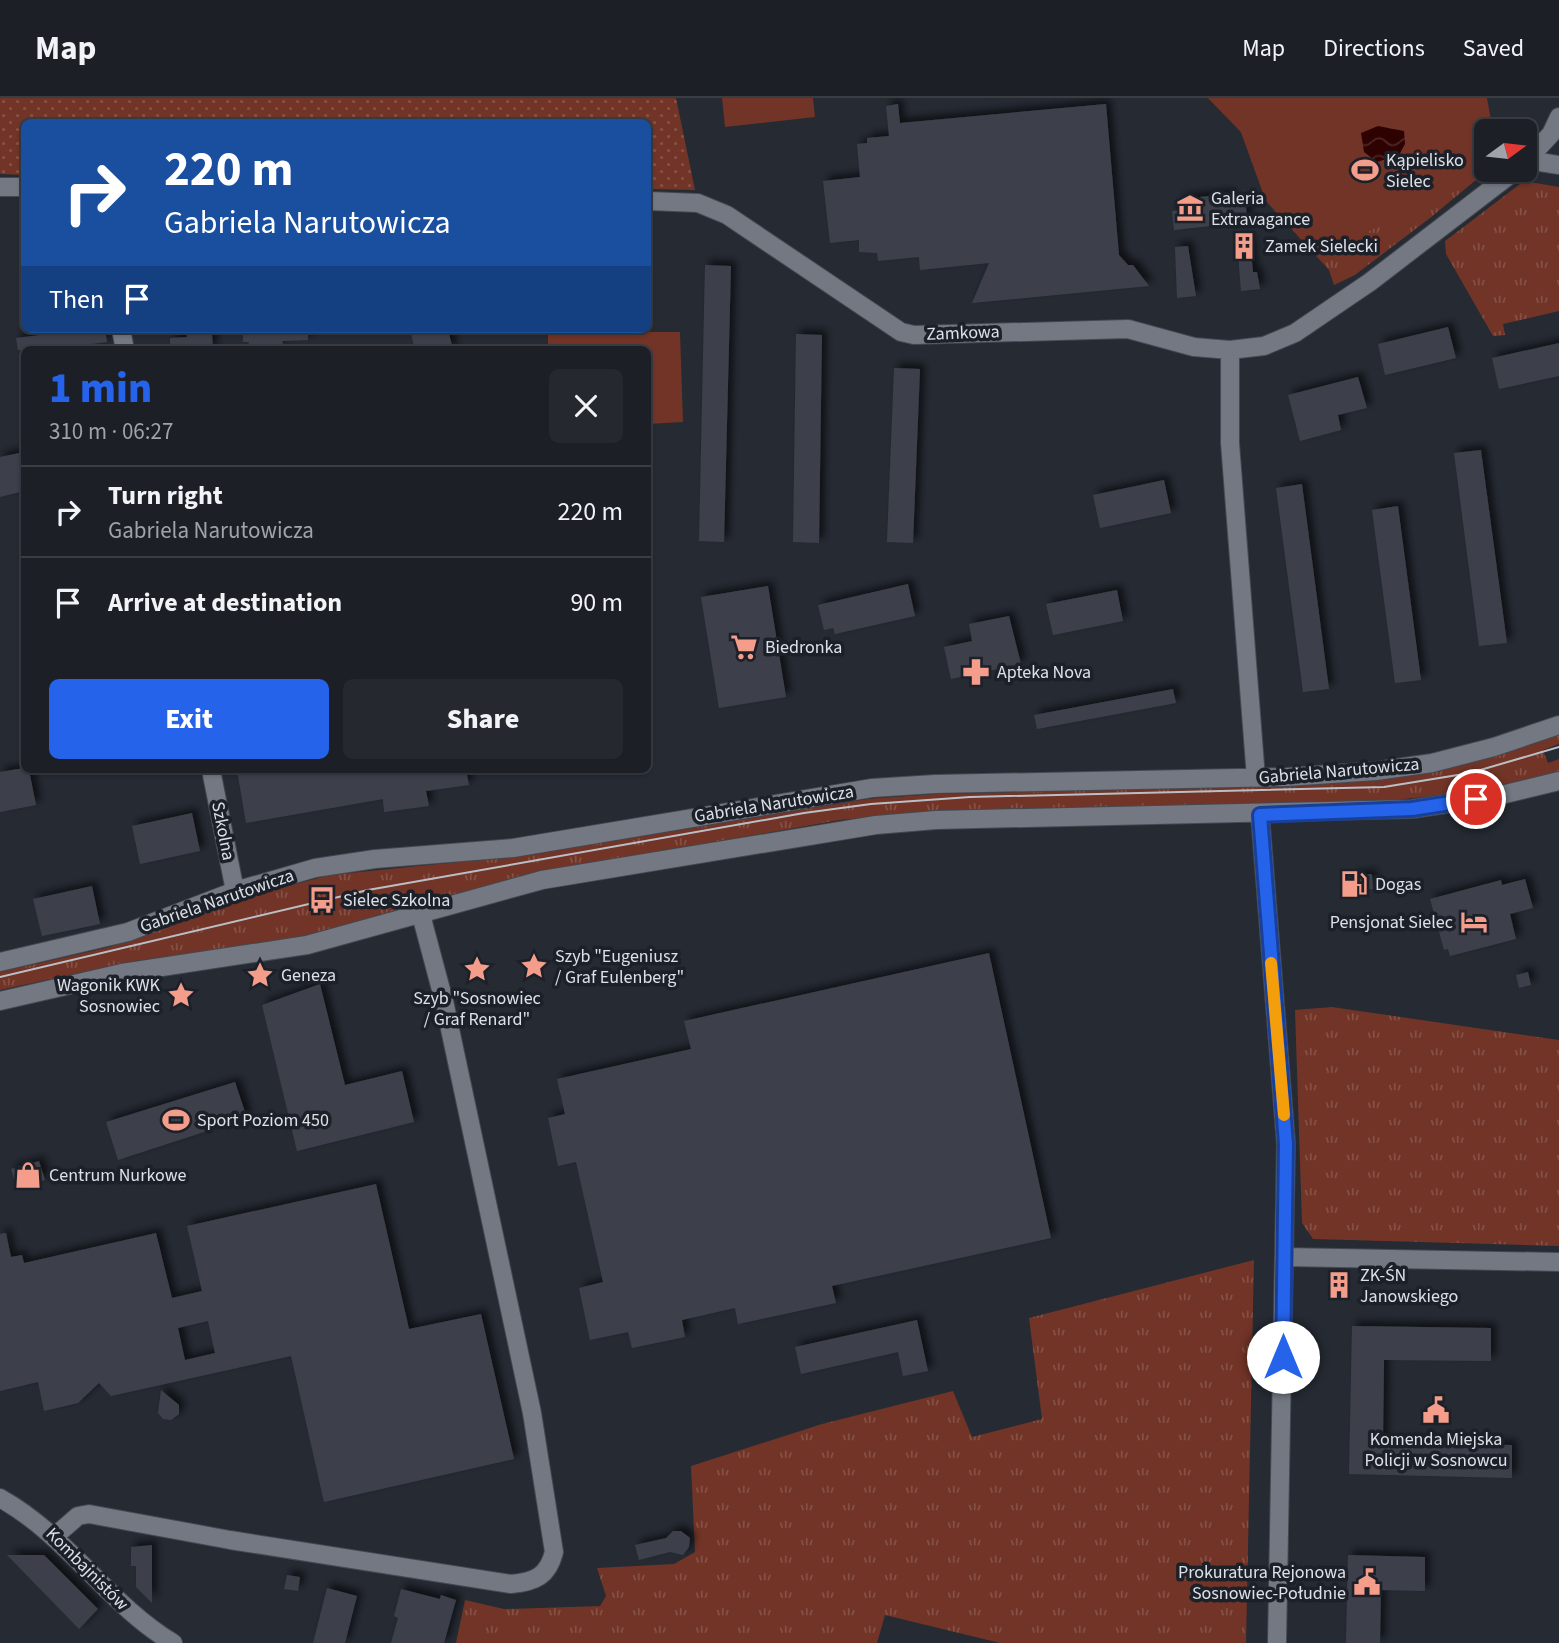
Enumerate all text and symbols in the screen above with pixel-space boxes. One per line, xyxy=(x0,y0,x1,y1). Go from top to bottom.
text: Map xyxy=(35,25,96,72)
text: Map xyxy=(1242,31,1285,66)
text: Directions xyxy=(1323,31,1425,66)
text: Saved xyxy=(1463,31,1524,66)
north arrow xyxy=(1474,119,1536,182)
map controls xyxy=(1474,119,1537,182)
text: 220 m xyxy=(164,135,293,205)
icon: right xyxy=(49,147,140,238)
place label: Kąpielisko Sielec xyxy=(1386,148,1464,194)
sports icon: Kąpielisko Sielec xyxy=(1350,155,1380,185)
place label: Galeria Extravagance xyxy=(1211,186,1310,232)
museum icon: Galeria Extravagance xyxy=(1175,193,1205,223)
text: Gabriela Narutowicza xyxy=(164,200,451,246)
building icon: Zamek Sielecki xyxy=(1229,231,1259,261)
place label: Zamek Sielecki xyxy=(1265,234,1378,259)
icon: arrive xyxy=(118,280,156,318)
text: Then xyxy=(49,281,104,318)
street label: Zamkowa xyxy=(926,319,1000,347)
text: 1 min xyxy=(49,359,152,419)
button: close xyxy=(549,369,623,443)
text: 310 m · 06:27 xyxy=(49,415,173,448)
text: Turn right xyxy=(108,477,223,514)
icon: right xyxy=(49,493,87,531)
text: 220 m xyxy=(557,493,623,530)
text: Gabriela Narutowicza xyxy=(108,514,314,547)
icon: arrive xyxy=(49,584,87,622)
text: Arrive at destination xyxy=(108,584,342,621)
text: 90 m xyxy=(570,584,623,621)
supermarket icon: Biedronka xyxy=(729,632,759,662)
place label: Biedronka xyxy=(765,635,842,660)
pharmacy icon: Apteka Nova xyxy=(961,657,991,687)
place label: Apteka Nova xyxy=(997,660,1091,685)
button: Exit xyxy=(49,679,329,759)
button: Share xyxy=(343,679,623,759)
street label: Gabriela Narutowicza xyxy=(1258,752,1420,790)
pin xyxy=(1446,769,1506,829)
street label: Gabriela Narutowicza xyxy=(692,779,856,829)
icon: arrive xyxy=(1457,780,1495,818)
street label: Szkolna xyxy=(205,800,241,862)
street label: Gabriela Narutowicza xyxy=(137,863,297,939)
fuel station icon: Dogas xyxy=(1339,869,1369,899)
place label: Dogas xyxy=(1375,872,1421,897)
bus stop icon: Sielec Szkolna xyxy=(307,885,337,915)
place label: Sielec Szkolna xyxy=(343,888,450,913)
hotel icon: Pensjonat Sielec xyxy=(1459,907,1489,937)
place label: Pensjonat Sielec xyxy=(1330,910,1453,935)
place label: Szyb "Eugeniusz / Graf Eulenberg" xyxy=(555,944,684,990)
place icon: Szyb "Eugeniusz / Graf Eulenberg" xyxy=(519,951,549,981)
place icon: Szyb "Sosnowiec / Graf Renard" xyxy=(462,954,492,984)
place icon: Geneza xyxy=(245,960,275,990)
place label: Geneza xyxy=(281,963,336,988)
place label: Wagonik KWK Sosnowiec xyxy=(57,973,161,1019)
place icon: Wagonik KWK Sosnowiec xyxy=(166,980,196,1010)
place label: Szyb "Sosnowiec / Graf Renard" xyxy=(413,986,541,1032)
sports icon: Sport Poziom 450 xyxy=(161,1105,191,1135)
place label: Sport Poziom 450 xyxy=(197,1108,329,1133)
shop icon: Centrum Nurkowe xyxy=(13,1160,43,1190)
place label: Centrum Nurkowe xyxy=(49,1163,187,1188)
place label: ZK-ŚN Janowskiego xyxy=(1360,1263,1458,1309)
building icon: ZK-ŚN Janowskiego xyxy=(1324,1270,1354,1300)
position arrow xyxy=(1246,1320,1320,1394)
public building icon: Komenda Miejska Policji w Sosnowcu xyxy=(1421,1395,1451,1425)
place label: Komenda Miejska Policji w Sosnowcu xyxy=(1364,1427,1508,1473)
street label: Kombajnistów xyxy=(40,1522,134,1616)
place label: Prokuratura Rejonowa Sosnowiec-Południe xyxy=(1178,1560,1346,1606)
public building icon: Prokuratura Rejonowa Sosnowiec-Południe xyxy=(1352,1567,1382,1597)

